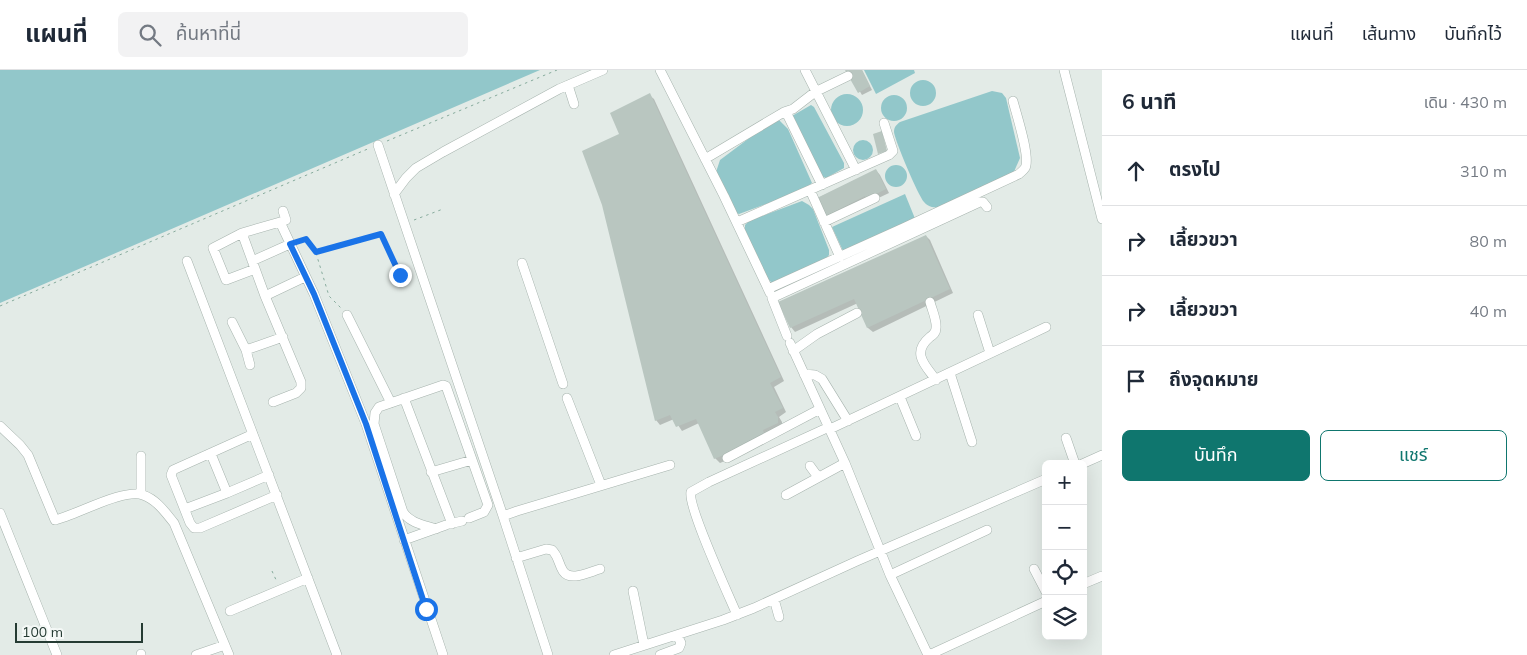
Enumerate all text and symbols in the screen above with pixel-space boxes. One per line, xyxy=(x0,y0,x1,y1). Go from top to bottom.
search box xyxy=(118,12,468,57)
text: แผนที่ xyxy=(25,18,88,48)
icon: search xyxy=(136,21,164,49)
text: ค้นหาที่นี่ xyxy=(176,21,241,45)
text: แผนที่ xyxy=(1290,22,1334,45)
text: เส้นทาง xyxy=(1362,22,1416,45)
text: บันทึกไว้ xyxy=(1444,22,1502,45)
text: 6 นาที xyxy=(1122,88,1177,114)
text: เดิน · 430 m xyxy=(1424,92,1507,112)
icon: ahead xyxy=(1122,157,1150,185)
text: ตรงไป xyxy=(1169,157,1221,181)
text: 310 m xyxy=(1460,161,1507,181)
icon: right xyxy=(1122,227,1150,255)
text: เลี้ยวขวา xyxy=(1169,227,1238,251)
text: 80 m xyxy=(1470,231,1507,251)
route end xyxy=(389,264,412,287)
icon: right xyxy=(1122,297,1150,325)
text: เลี้ยวขวา xyxy=(1169,297,1238,321)
text: 40 m xyxy=(1470,301,1507,321)
icon: arrive xyxy=(1122,367,1150,395)
text: ถึงจุดหมาย xyxy=(1169,367,1259,391)
button: บันทึก xyxy=(1122,430,1310,481)
button: แชร์ xyxy=(1320,430,1507,481)
map controls xyxy=(1042,460,1087,640)
button: + xyxy=(1042,460,1087,505)
button: − xyxy=(1042,505,1087,550)
button: locate xyxy=(1042,550,1087,595)
button: layers xyxy=(1042,595,1087,640)
route start xyxy=(415,598,438,621)
scale bar xyxy=(15,620,142,643)
text: 100 m xyxy=(22,623,63,641)

